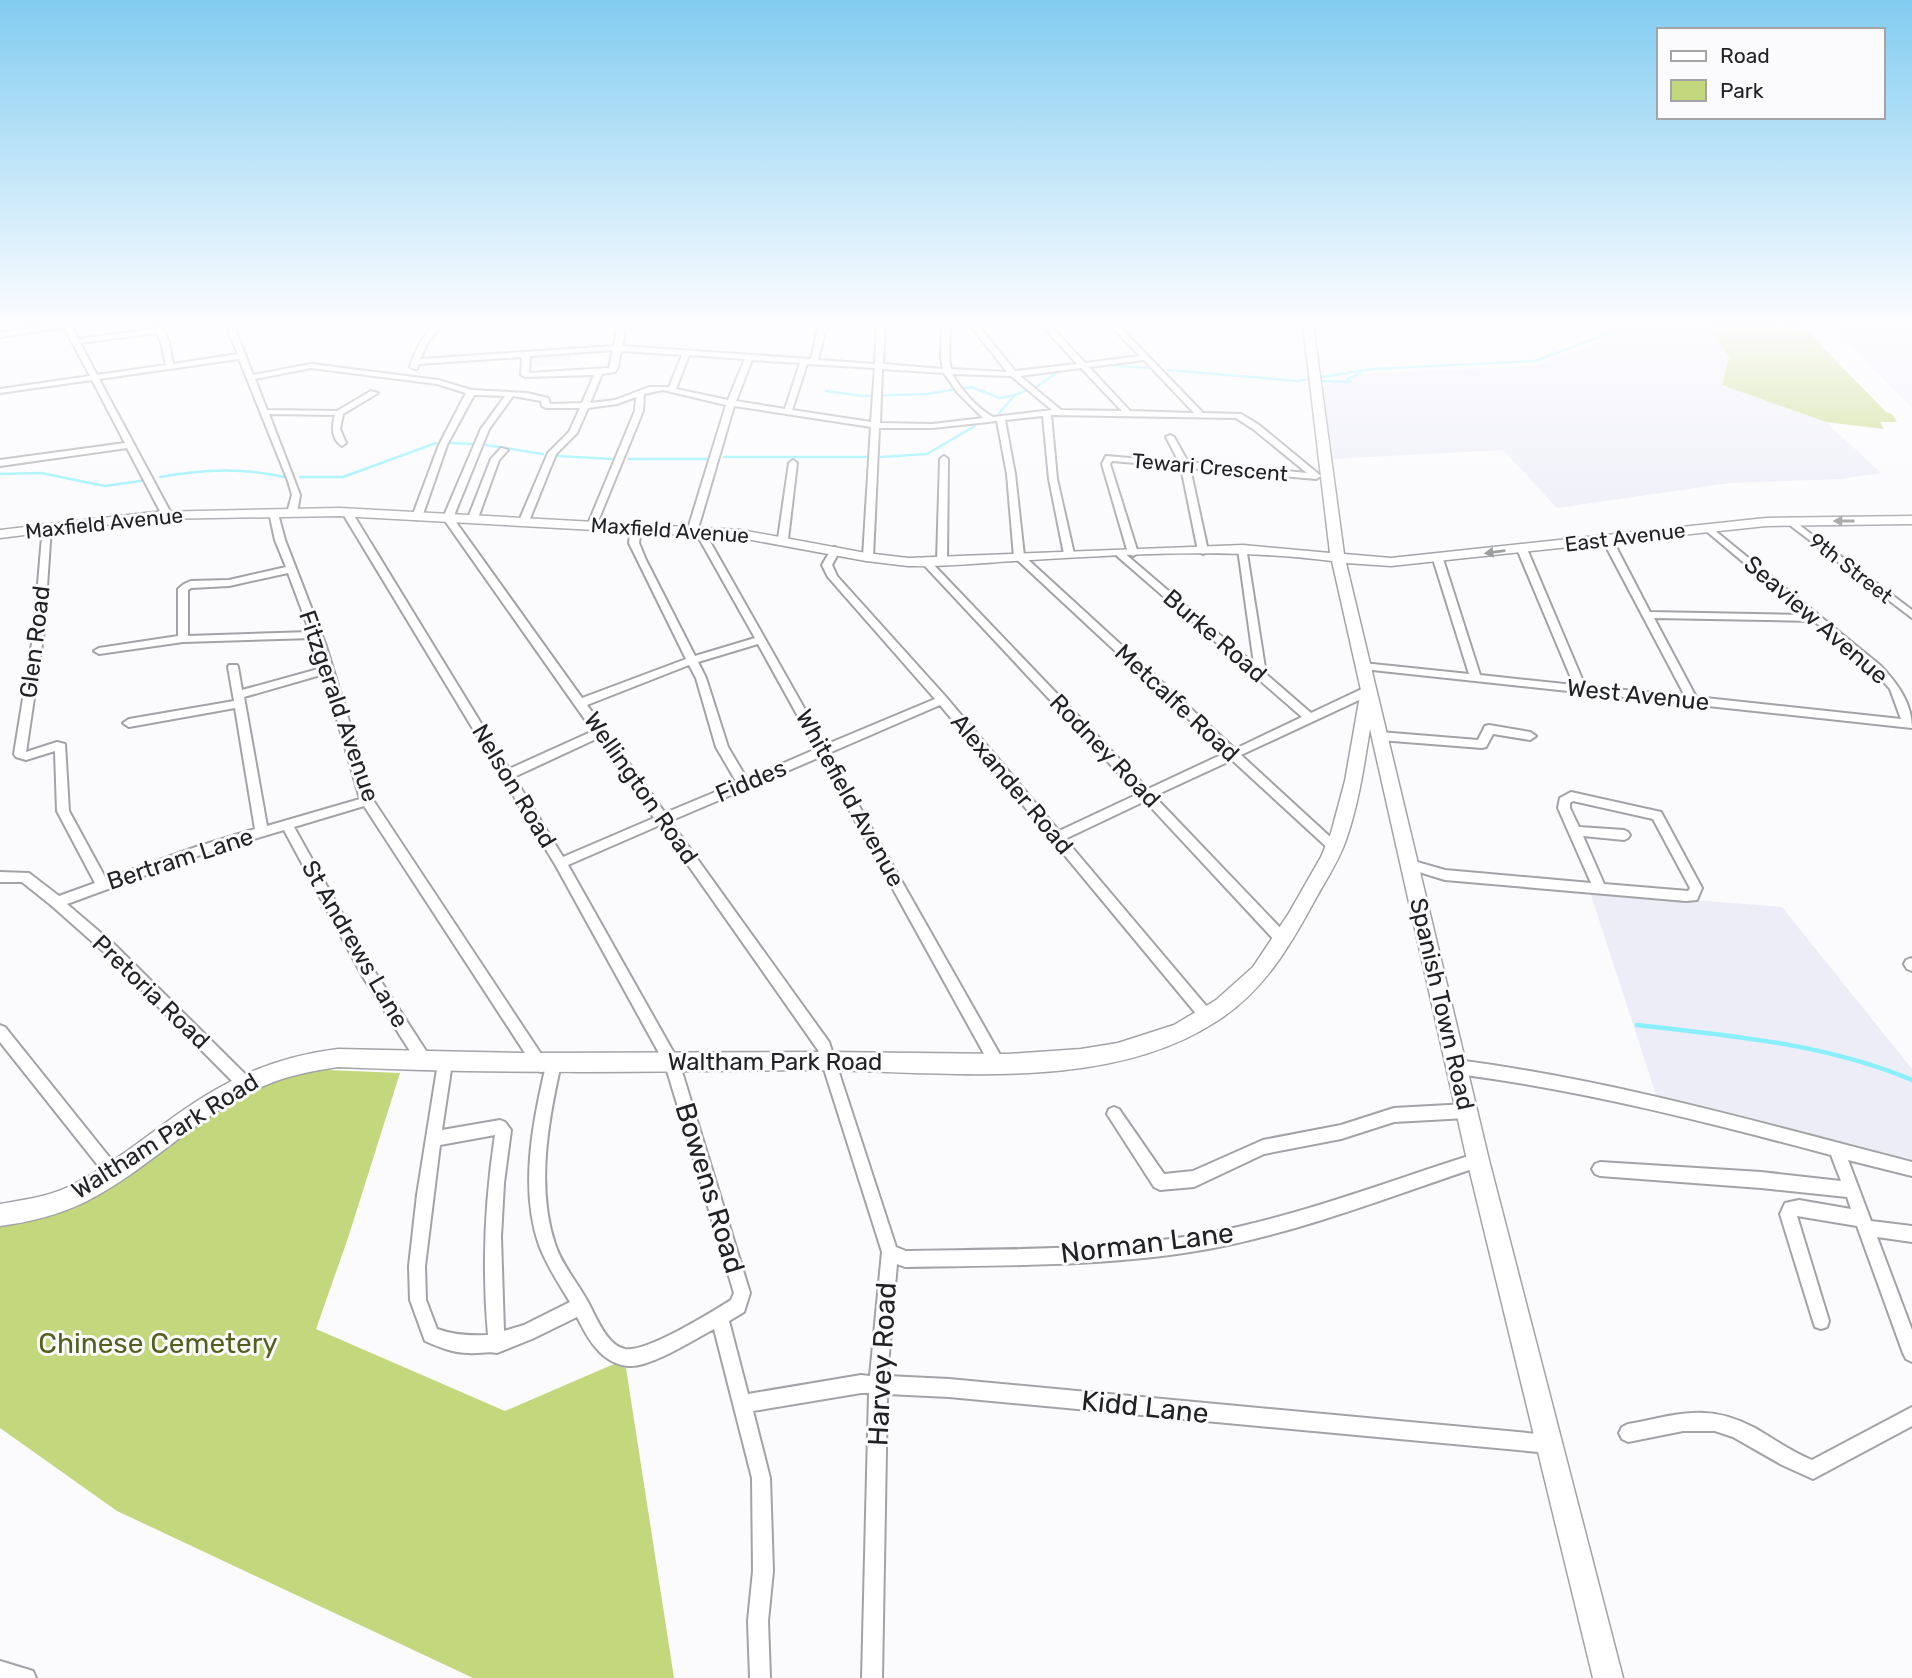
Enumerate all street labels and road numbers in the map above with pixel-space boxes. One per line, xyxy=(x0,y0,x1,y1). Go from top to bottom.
street label: Tewari Crescent xyxy=(1131,448,1289,486)
street label: Maxfield Avenue xyxy=(24,502,184,544)
street label: Maxfield Avenue xyxy=(590,512,750,548)
street label: East Avenue xyxy=(1563,517,1687,557)
street label: 9th Street xyxy=(1804,528,1898,608)
street label: Seaview Avenue xyxy=(1738,550,1894,690)
street label: Glen Road xyxy=(14,584,56,700)
street label: Burke Road xyxy=(1158,584,1272,688)
street label: Fitzgerald Avenue xyxy=(293,607,385,805)
street label: Metcalfe Road xyxy=(1109,638,1245,768)
street label: West Avenue xyxy=(1565,674,1711,716)
street label: Rodney Road xyxy=(1044,689,1166,813)
street label: Whitefield Avenue xyxy=(790,704,910,892)
street label: Wellington Road xyxy=(578,707,704,869)
street label: Alexander Road xyxy=(945,708,1079,860)
street label: Nelson Road xyxy=(466,719,562,853)
street label: Fiddes xyxy=(711,754,791,808)
street label: Bertram Lane xyxy=(103,822,257,896)
street label: St Andrews Lane xyxy=(296,855,414,1033)
street label: Spanish Town Road xyxy=(1404,895,1480,1113)
street label: Pretoria Road xyxy=(87,929,215,1055)
street label: Waltham Park Road xyxy=(668,1048,882,1076)
street label: Waltham Park Road xyxy=(67,1067,263,1205)
street label: Bowens Road xyxy=(668,1099,752,1277)
street label: Norman Lane xyxy=(1059,1216,1235,1270)
street label: Harvey Road xyxy=(861,1281,903,1447)
street label: Kidd Lane xyxy=(1080,1384,1210,1430)

